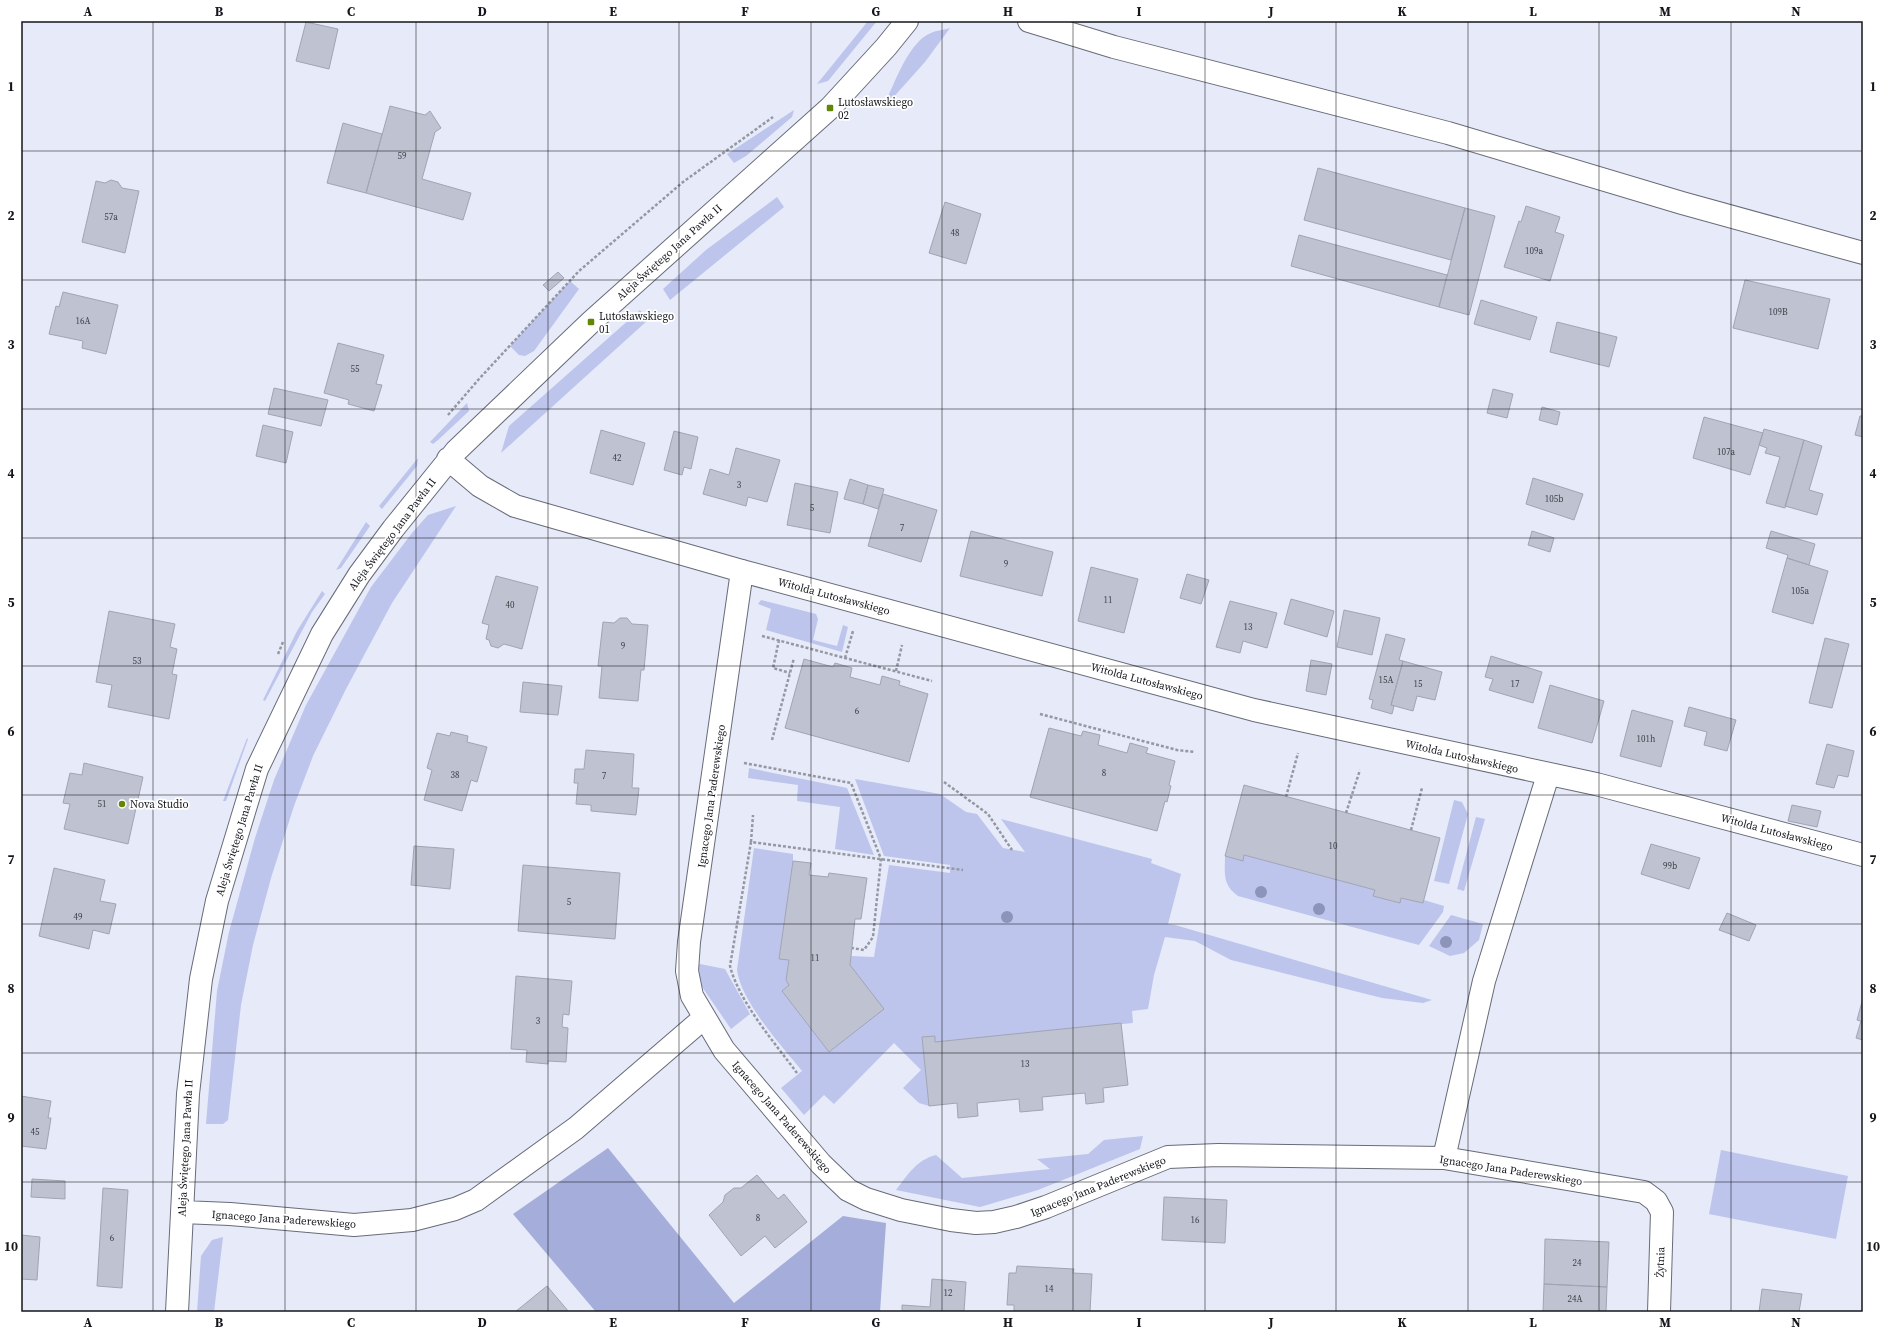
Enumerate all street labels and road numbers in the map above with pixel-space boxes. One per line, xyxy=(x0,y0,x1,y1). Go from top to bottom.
street label: Aleja Świętego Jana Pawła II xyxy=(613,201,725,304)
street label: Aleja Świętego Jana Pawła II xyxy=(345,475,440,594)
street label: Witolda Lutosławskiego xyxy=(776,574,892,619)
street label: Witolda Lutosławskiego xyxy=(1089,659,1205,704)
street label: Ignacego Jana Paderewskiego xyxy=(694,723,729,869)
street label: Witolda Lutosławskiego xyxy=(1404,736,1520,777)
street label: Aleja Świętego Jana Pawła II xyxy=(212,762,267,898)
street label: Witolda Lutosławskiego xyxy=(1719,810,1835,855)
street label: Ignacego Jana Paderewskiego xyxy=(729,1058,835,1177)
street label: Aleja Świętego Jana Pawła II xyxy=(174,1079,197,1217)
street label: Ignacego Jana Paderewskiego xyxy=(1028,1152,1168,1221)
street label: Ignacego Jana Paderewskiego xyxy=(1438,1152,1584,1189)
street label: Ignacego Jana Paderewskiego xyxy=(211,1207,357,1232)
street label: Żytnia xyxy=(1652,1246,1669,1278)

